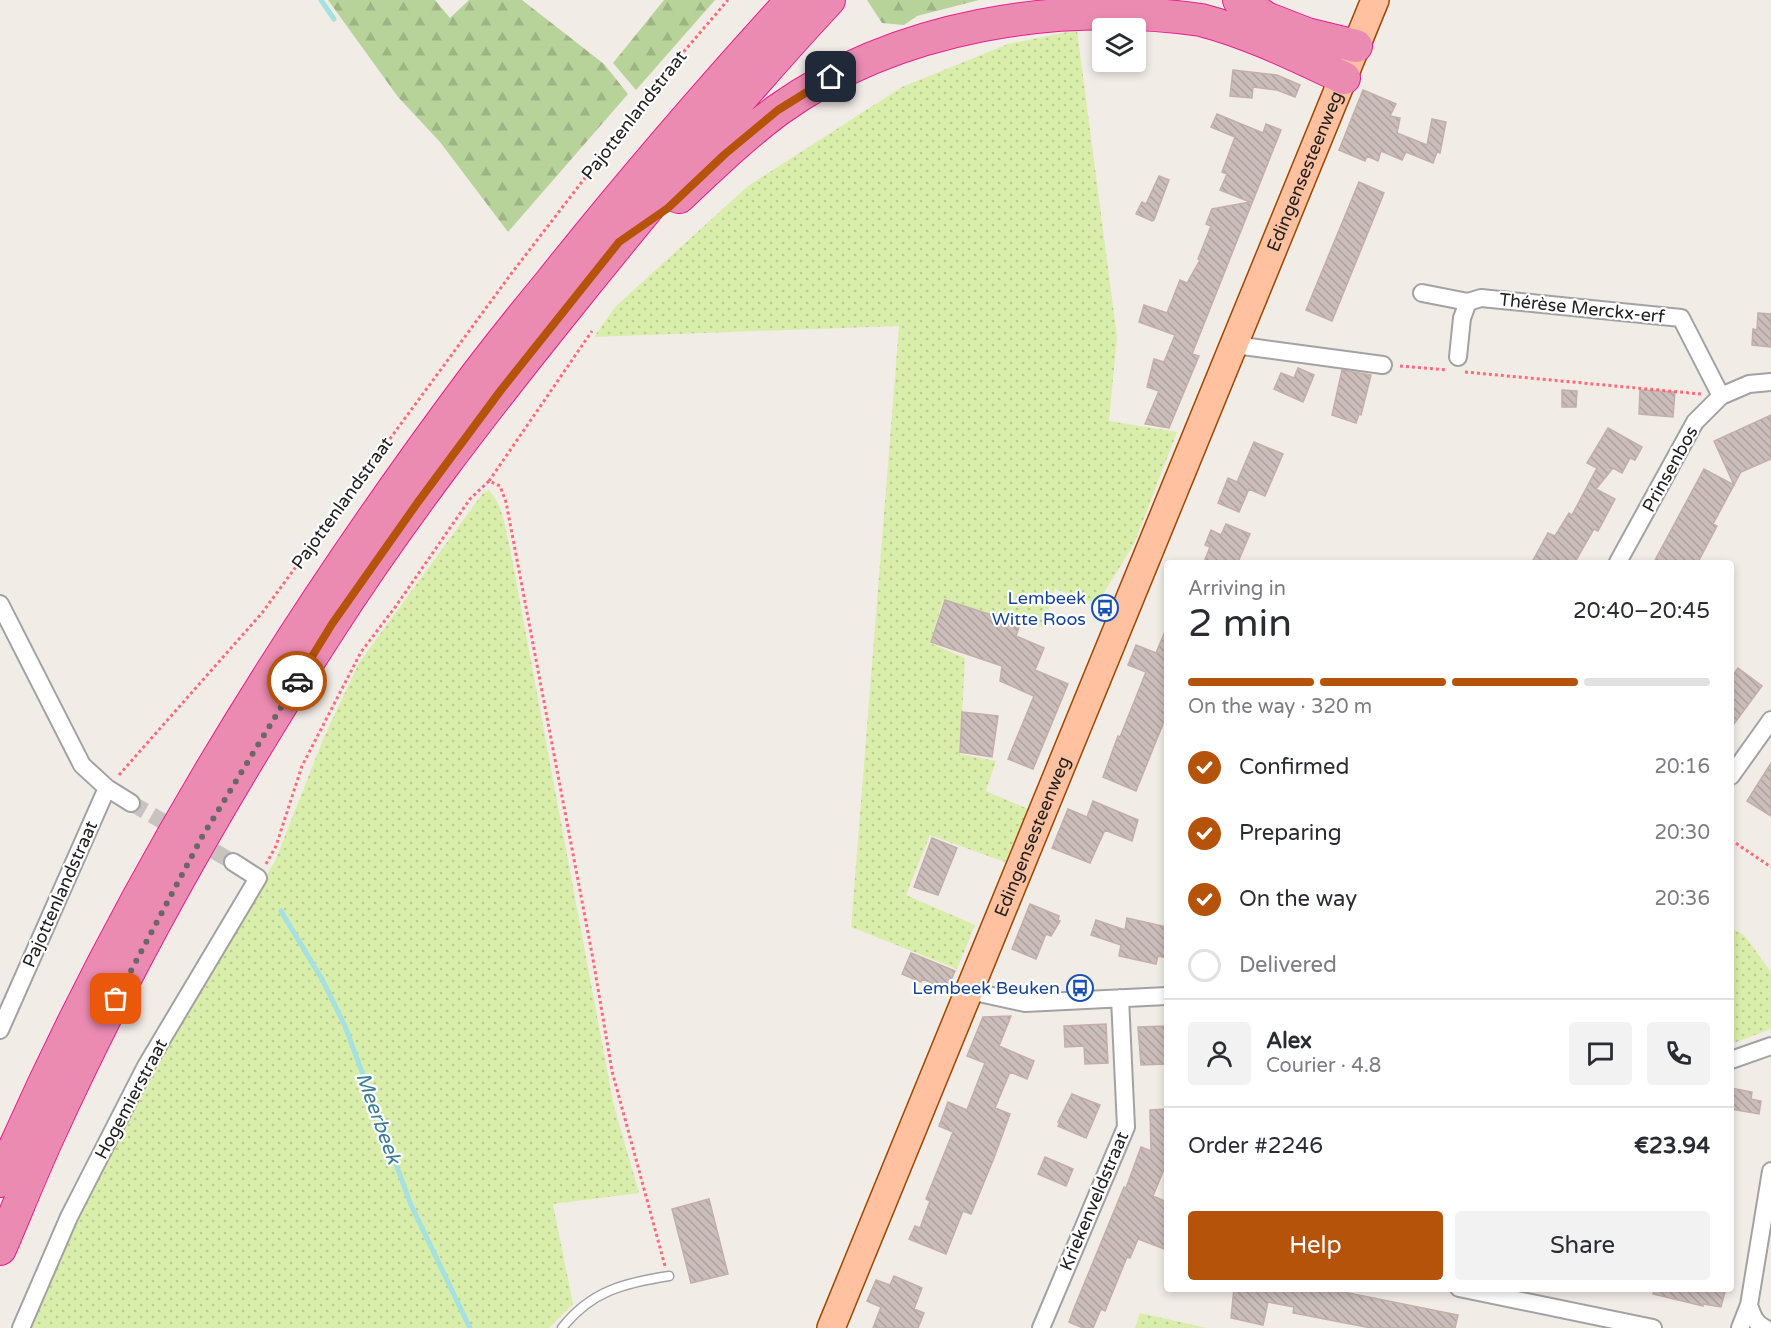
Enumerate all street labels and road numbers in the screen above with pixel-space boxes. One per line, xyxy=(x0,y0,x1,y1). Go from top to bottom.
street label: Pajottenlandstraat xyxy=(577,46,691,184)
street label: Edingensesteenweg xyxy=(1262,88,1348,255)
street label: Thérèse Merckx-erf xyxy=(1498,288,1666,328)
street label: Prinsenbos xyxy=(1637,422,1703,516)
street label: Pajottenlandstraat xyxy=(287,432,397,573)
street label: Edingensesteenweg xyxy=(990,753,1075,920)
street label: Pajottenlandstraat xyxy=(18,817,102,971)
street label: Hogemierstraat xyxy=(90,1035,172,1163)
street label: Kriekenveldstraat xyxy=(1055,1128,1133,1274)

